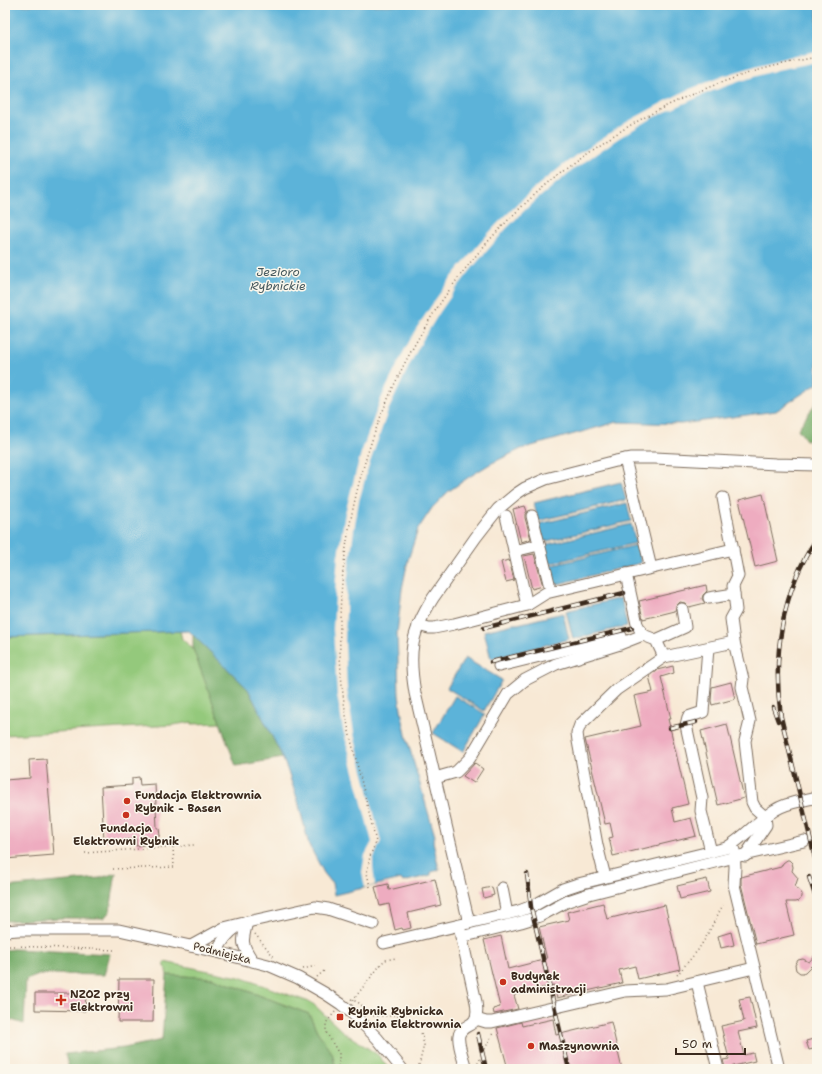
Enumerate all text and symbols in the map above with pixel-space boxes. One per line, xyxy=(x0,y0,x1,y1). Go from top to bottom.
water label: Jezioro Rybnickie xyxy=(250,264,306,294)
place label: Fundacja Elektrownia Rybnik - Basen xyxy=(135,788,262,816)
marker: Fundacja Elektrownia Rybnik - Basen xyxy=(122,796,132,806)
marker: Fundacja Elektrowni Rybnik xyxy=(121,810,131,820)
place label: Fundacja Elektrowni Rybnik xyxy=(73,821,179,849)
street label: Podmiejska xyxy=(192,939,253,967)
place label: Budynek administracji xyxy=(511,969,586,997)
marker: Budynek administracji xyxy=(498,977,508,987)
place label: NZOZ przy Elektrowni xyxy=(70,987,133,1015)
marker: NZOZ przy Elektrowni xyxy=(55,994,67,1006)
place label: Rybnik Rybnicka Kuźnia Elektrownia xyxy=(348,1004,462,1032)
marker: Rybnik Rybnicka Kuźnia Elektrownia xyxy=(335,1012,345,1022)
scale bar xyxy=(676,1030,745,1056)
text: 50 m xyxy=(682,1036,712,1052)
place label: Maszynownia xyxy=(539,1039,620,1054)
marker: Maszynownia xyxy=(526,1041,536,1051)

